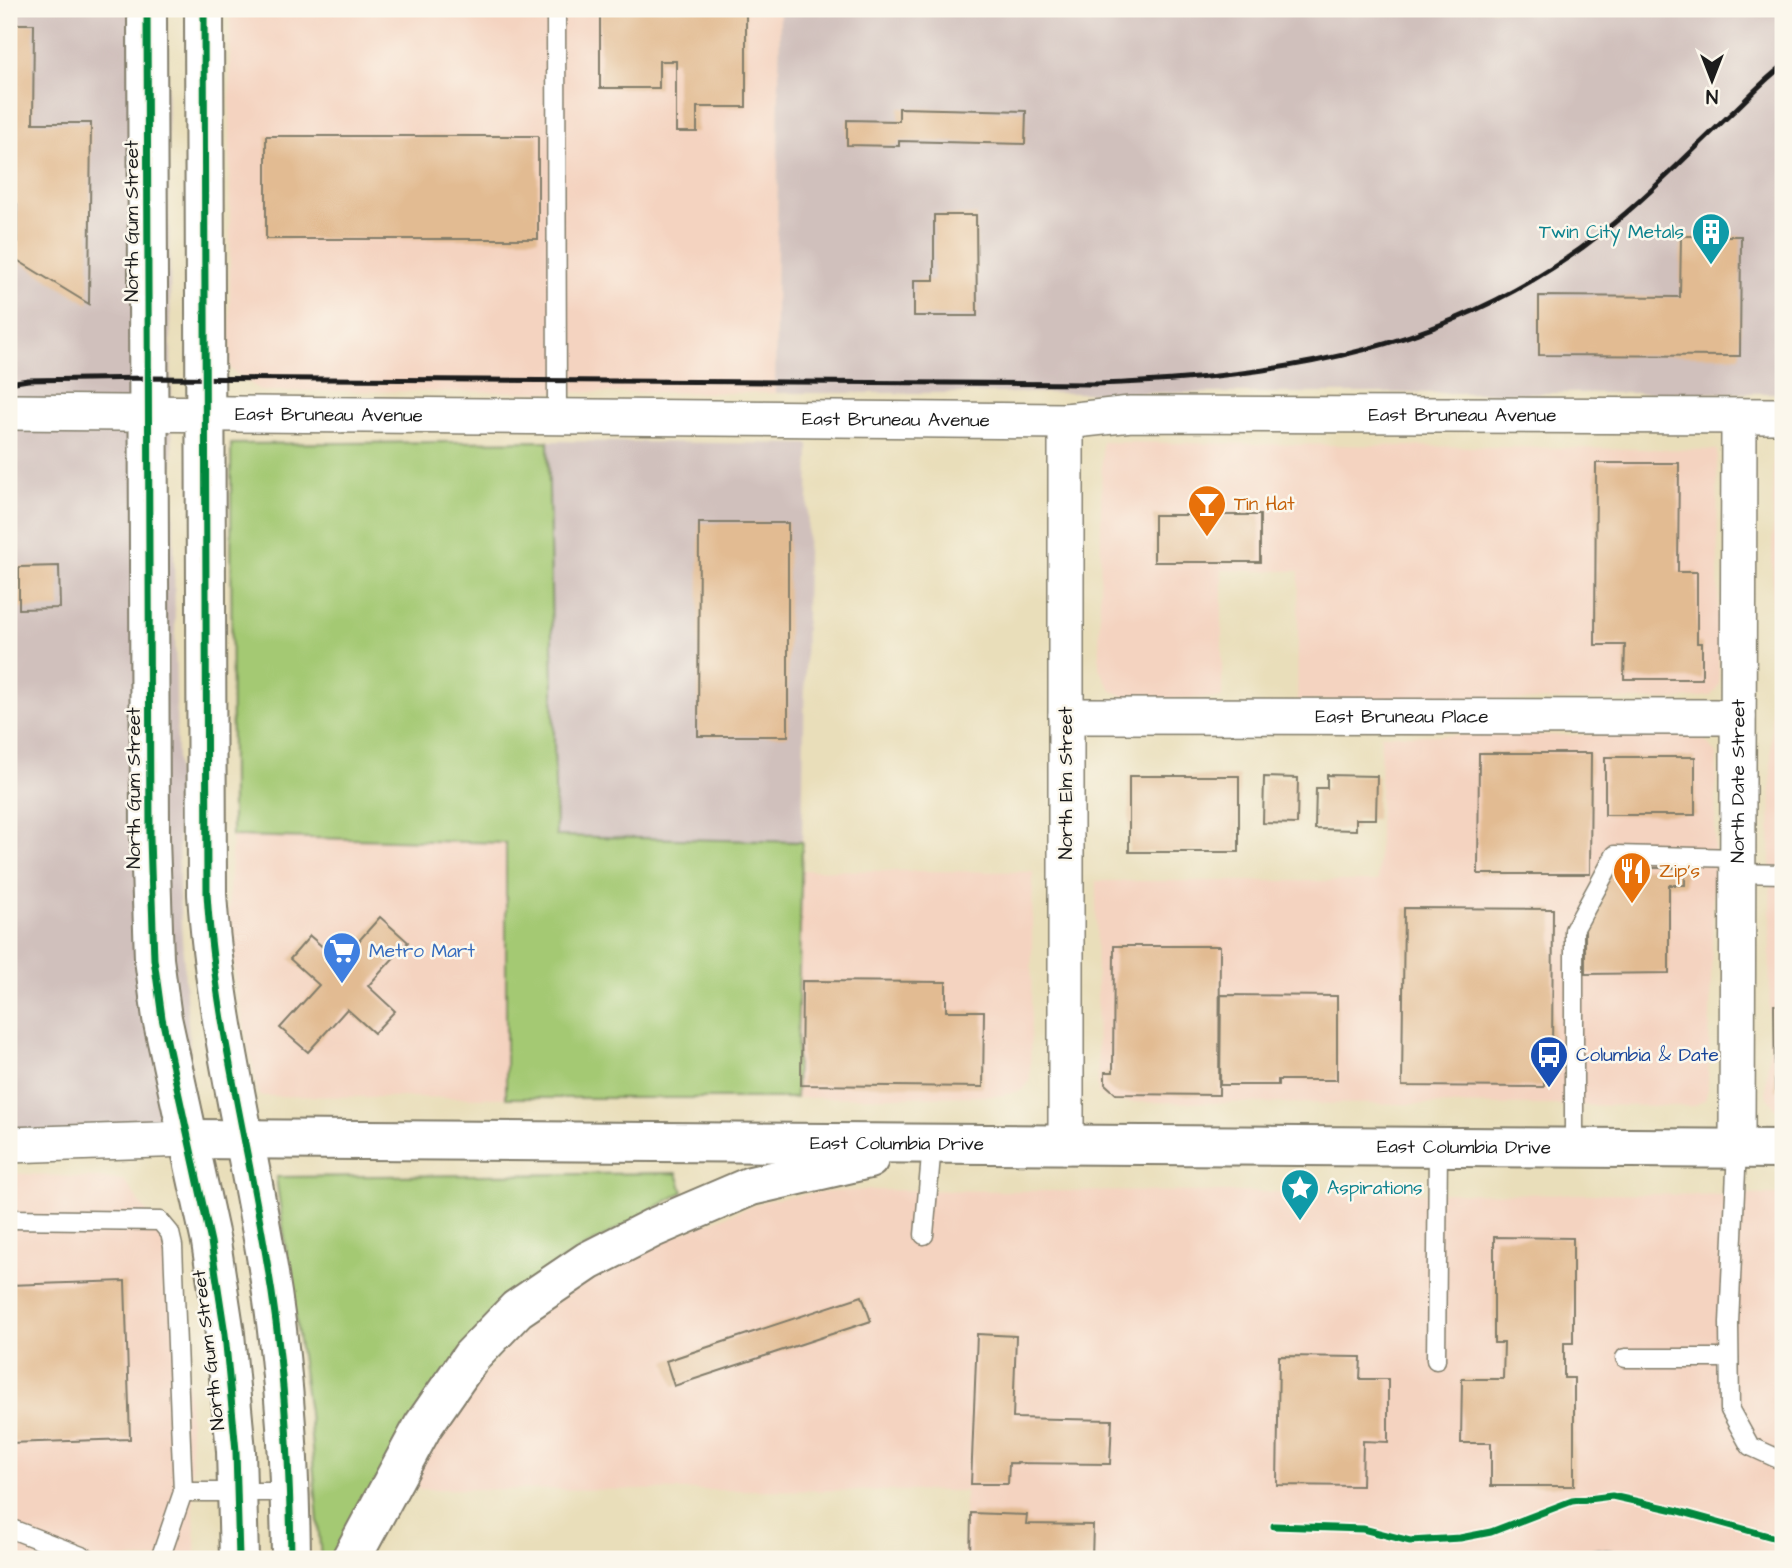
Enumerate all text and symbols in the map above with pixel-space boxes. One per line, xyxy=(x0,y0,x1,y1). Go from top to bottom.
north arrow xyxy=(1676,46,1746,116)
text: N xyxy=(1706,82,1718,109)
street label: North Gum Street xyxy=(119,140,146,302)
building icon: Twin City Metals xyxy=(1690,211,1732,266)
place label: Twin City Metals xyxy=(1539,219,1684,247)
street label: East Bruneau Avenue xyxy=(235,400,423,429)
street label: East Bruneau Avenue xyxy=(1369,401,1557,429)
street label: East Bruneau Avenue xyxy=(802,405,990,434)
bar icon: Tin Hat xyxy=(1186,483,1228,538)
place label: Tin Hat xyxy=(1234,491,1295,518)
street label: North Date Street xyxy=(1724,699,1752,863)
street label: East Bruneau Place xyxy=(1315,703,1489,730)
street label: North Elm Street xyxy=(1053,706,1080,860)
street label: North Gum Street xyxy=(121,707,148,869)
restaurant icon: Zip's xyxy=(1611,850,1653,905)
place label: Zip's xyxy=(1659,858,1700,885)
supermarket icon: Metro Mart xyxy=(321,930,363,985)
place label: Metro Mart xyxy=(369,938,475,965)
bus stop icon: Columbia & Date xyxy=(1528,1034,1570,1089)
place label: Columbia & Date xyxy=(1576,1042,1719,1069)
street label: East Columbia Drive xyxy=(810,1129,984,1157)
street label: East Columbia Drive xyxy=(1377,1133,1551,1161)
place icon: Aspirations xyxy=(1279,1167,1321,1222)
place label: Aspirations xyxy=(1327,1175,1423,1202)
street label: North Gum Street xyxy=(186,1268,232,1432)

